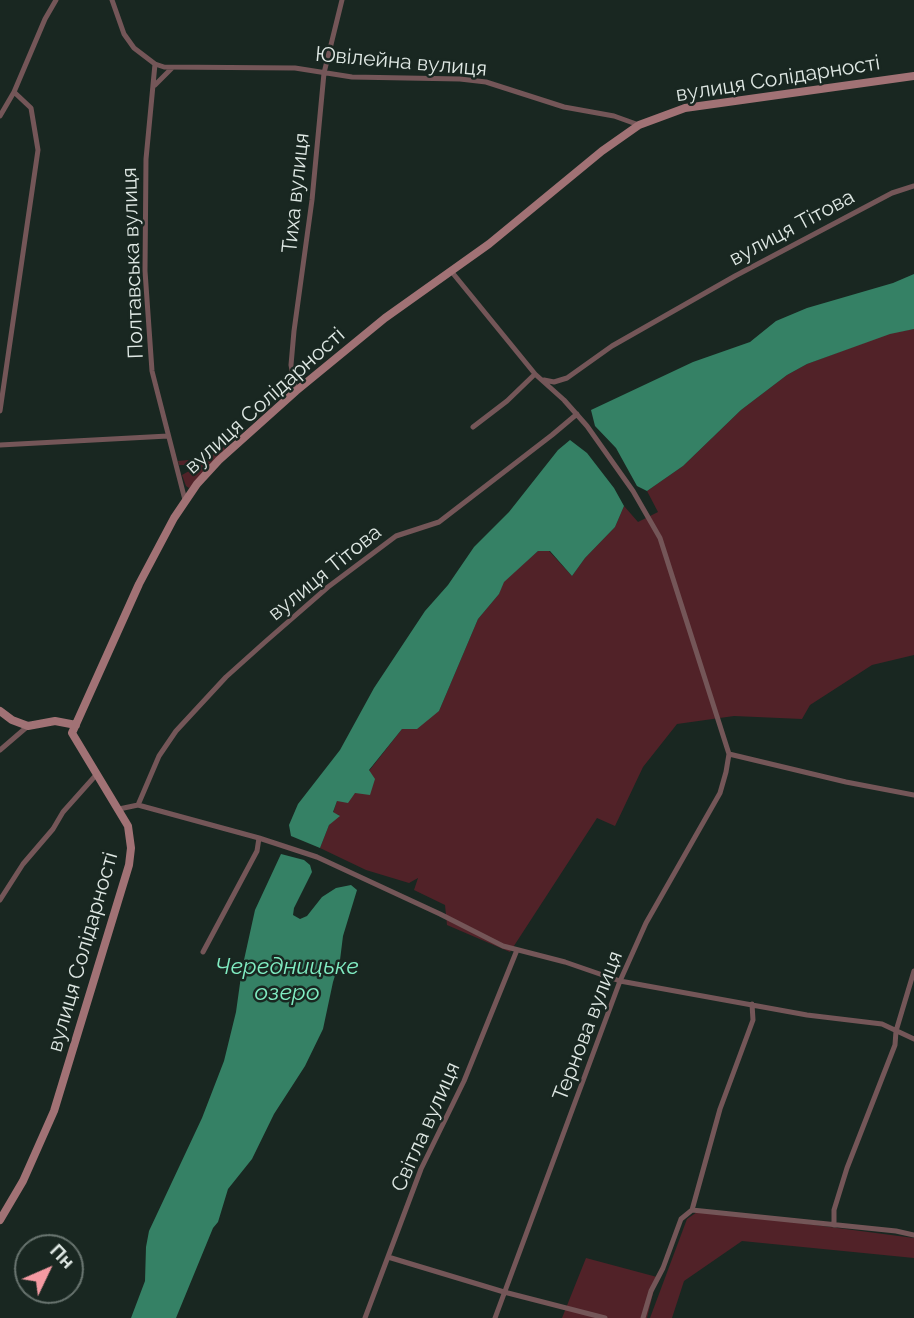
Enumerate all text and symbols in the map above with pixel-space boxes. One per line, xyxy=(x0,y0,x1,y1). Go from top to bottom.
street label: Ювілейна вулиця xyxy=(314,42,488,82)
street label: вулиця Солідарності xyxy=(674,50,882,108)
street label: Тиха вулиця xyxy=(277,132,315,254)
street label: Полтавська вулиця xyxy=(117,167,149,359)
street label: вулиця Тітова xyxy=(725,184,859,272)
street label: вулиця Солідарності xyxy=(180,323,350,479)
street label: вулиця Тітова xyxy=(263,520,387,626)
street label: вулиця Солідарності xyxy=(42,849,124,1055)
street label: Тернова вулиця xyxy=(548,947,628,1105)
water label: Чередницьке озеро xyxy=(215,953,359,1007)
street label: Світла вулиця xyxy=(386,1058,466,1196)
north arrow xyxy=(14,1234,84,1304)
text: Пн xyxy=(46,1239,79,1273)

